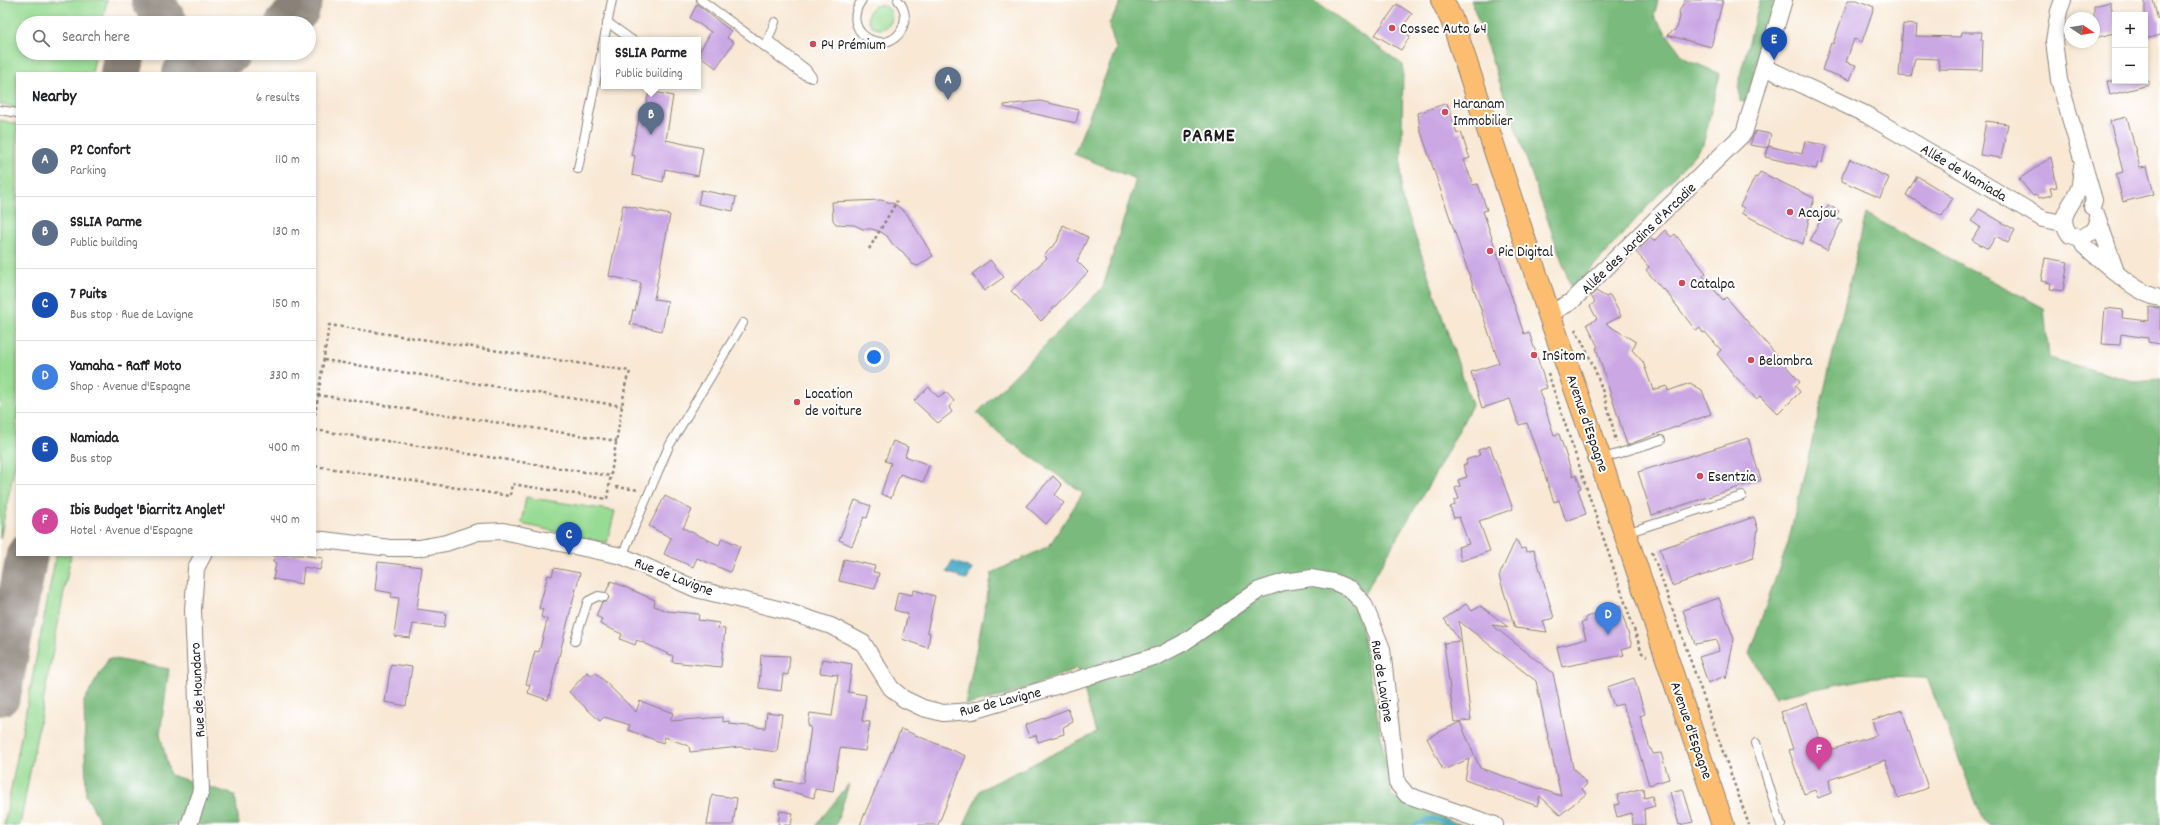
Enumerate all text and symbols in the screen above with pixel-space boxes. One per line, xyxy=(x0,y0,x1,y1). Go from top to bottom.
north arrow xyxy=(2064,12,2100,48)
map controls xyxy=(2112,12,2148,84)
button: + xyxy=(2112,12,2148,48)
search box xyxy=(16,16,316,60)
place label: Cossec Auto 64 xyxy=(1400,19,1487,41)
marker: Cossec Auto 64 xyxy=(1387,23,1397,33)
icon: search xyxy=(30,27,52,49)
text: Search here xyxy=(62,27,130,49)
pin: E xyxy=(1761,27,1787,60)
place label: P4 Prémium xyxy=(821,35,886,57)
popup xyxy=(601,37,701,89)
marker: P4 Prémium xyxy=(808,39,818,49)
text: SSLIA Parme xyxy=(615,43,687,65)
button: − xyxy=(2112,48,2148,84)
text: Public building xyxy=(615,65,683,84)
pin: A xyxy=(935,67,961,100)
text: Nearby xyxy=(32,86,76,110)
text: 6 results xyxy=(256,89,300,108)
place label: Haranam Immobilier xyxy=(1453,94,1513,133)
pin: B xyxy=(638,102,664,135)
marker: Haranam Immobilier xyxy=(1440,107,1450,117)
district label: PARME xyxy=(1182,124,1236,151)
street label: Allée de Namiada xyxy=(1916,139,2011,209)
text: P2 Confort xyxy=(70,140,131,162)
text: A xyxy=(41,151,49,170)
text: 110 m xyxy=(275,151,300,170)
text: Parking xyxy=(70,162,106,181)
street label: Allée des Jardins d'Arcadie xyxy=(1577,178,1702,300)
place label: Acajou xyxy=(1798,203,1836,225)
marker: Acajou xyxy=(1785,207,1795,217)
text: SSLIA Parme xyxy=(70,212,142,234)
text: B xyxy=(42,223,48,242)
text: 130 m xyxy=(272,223,300,242)
text: Public building xyxy=(70,234,138,253)
place label: Pic Digital xyxy=(1498,242,1553,264)
marker: Pic Digital xyxy=(1485,246,1495,256)
place label: Catalpa xyxy=(1690,274,1736,296)
marker: Catalpa xyxy=(1677,278,1687,288)
text: 7 Puits xyxy=(70,284,107,306)
text: C xyxy=(42,295,48,314)
text: 150 m xyxy=(272,295,300,314)
text: Bus stop · Rue de Lavigne xyxy=(70,306,193,325)
place label: InSitom xyxy=(1542,346,1585,368)
your location xyxy=(864,347,884,367)
marker: InSitom xyxy=(1529,350,1539,360)
place label: Belombra xyxy=(1759,351,1813,373)
marker: Belombra xyxy=(1746,355,1756,365)
text: Yamaha - Raff Moto xyxy=(70,356,181,378)
text: D xyxy=(42,367,48,386)
text: 330 m xyxy=(269,367,300,386)
street label: Avenue d'Espagne xyxy=(1559,372,1613,476)
text: Shop · Avenue d'Espagne xyxy=(70,378,190,397)
place label: Location de voiture xyxy=(805,384,862,423)
marker: Location de voiture xyxy=(792,397,802,407)
text: Namiada xyxy=(70,428,119,450)
text: E xyxy=(42,439,48,458)
text: 400 m xyxy=(269,439,300,458)
text: Bus stop xyxy=(70,450,112,469)
place label: Esentzia xyxy=(1708,467,1757,489)
marker: Esentzia xyxy=(1695,471,1705,481)
text: Ibis Budget 'Biarritz Anglet' xyxy=(70,500,225,522)
text: F xyxy=(42,511,48,530)
text: 440 m xyxy=(270,511,300,530)
text: Hotel · Avenue d'Espagne xyxy=(70,522,193,541)
pin: C xyxy=(556,522,582,555)
street label: Rue de Lavigne xyxy=(631,553,716,603)
pin: D xyxy=(1595,602,1621,635)
street label: Rue de Lavigne xyxy=(1364,639,1398,724)
street label: Rue de Houndaro xyxy=(186,642,212,738)
street label: Avenue d'Espagne xyxy=(1663,679,1717,783)
street label: Rue de Lavigne xyxy=(957,682,1044,724)
pin: F xyxy=(1806,737,1832,770)

